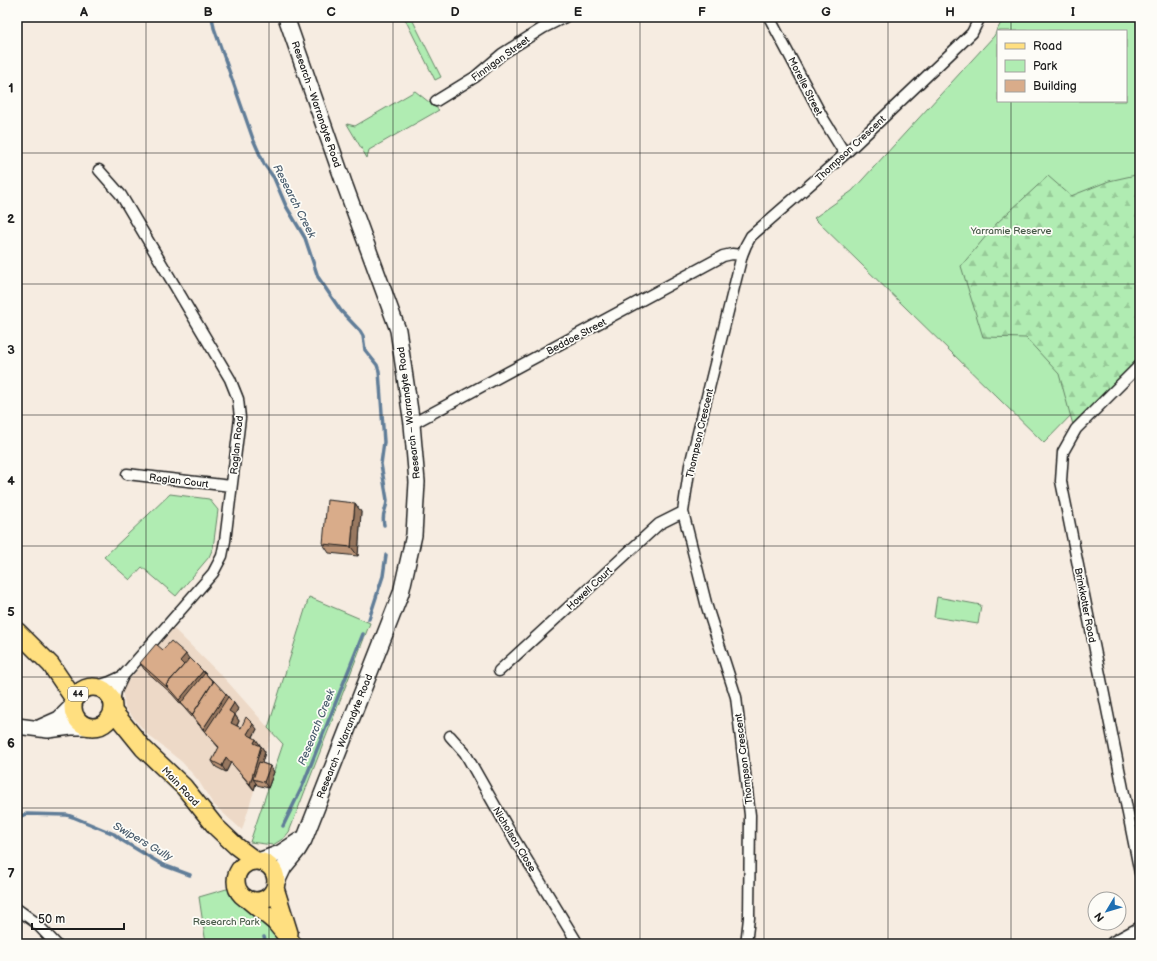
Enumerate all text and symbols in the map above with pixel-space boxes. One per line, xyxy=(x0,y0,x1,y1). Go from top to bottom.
text: A xyxy=(79,4,88,20)
text: B xyxy=(203,4,213,20)
text: C xyxy=(326,4,336,20)
text: D xyxy=(450,4,460,20)
text: E xyxy=(574,4,583,20)
text: F xyxy=(698,4,706,20)
text: G xyxy=(821,4,831,20)
text: H xyxy=(945,4,955,20)
text: I xyxy=(1071,4,1075,20)
legend xyxy=(997,30,1127,102)
street label: Finnigan Street xyxy=(469,34,532,84)
street label: Research – Warrandyte Road xyxy=(289,39,343,169)
text: Road xyxy=(1033,39,1062,54)
street label: Morelle Street xyxy=(785,55,825,118)
text: Park xyxy=(1033,59,1057,74)
text: Building xyxy=(1033,79,1077,94)
text: 1 xyxy=(8,80,14,96)
street label: Thompson Crescent xyxy=(813,113,888,184)
water label: Research Creek xyxy=(270,162,319,241)
text: 2 xyxy=(7,211,15,227)
park label: Yarramie Reserve xyxy=(970,225,1051,237)
street label: Beddoe Street xyxy=(545,316,608,358)
text: 3 xyxy=(7,342,15,358)
street label: Research – Warrandyte Road xyxy=(395,346,423,480)
street label: Thompson Crescent xyxy=(684,387,716,479)
street label: Raglan Road xyxy=(228,415,246,475)
street label: Raglan Court xyxy=(148,471,209,491)
text: 4 xyxy=(7,473,15,489)
street label: Howell Court xyxy=(564,565,615,613)
street label: Brinkkotter Road xyxy=(1072,567,1098,644)
text: 5 xyxy=(7,604,15,620)
street label: Research – Warrandyte Road xyxy=(314,672,375,800)
road number: 44 xyxy=(68,687,88,701)
water label: Research Creek xyxy=(295,687,338,767)
street label: Thompson Crescent xyxy=(732,713,756,805)
text: 6 xyxy=(7,735,15,751)
street label: Main Road xyxy=(159,765,202,809)
street label: Nicholson Close xyxy=(490,805,538,874)
water label: Swipers Gully xyxy=(111,819,176,864)
text: 7 xyxy=(7,866,15,882)
north arrow xyxy=(1087,891,1127,931)
scale bar xyxy=(32,905,124,931)
text: N xyxy=(1092,910,1107,924)
text: 50 m xyxy=(38,912,65,927)
park label: Research Park xyxy=(193,916,259,928)

